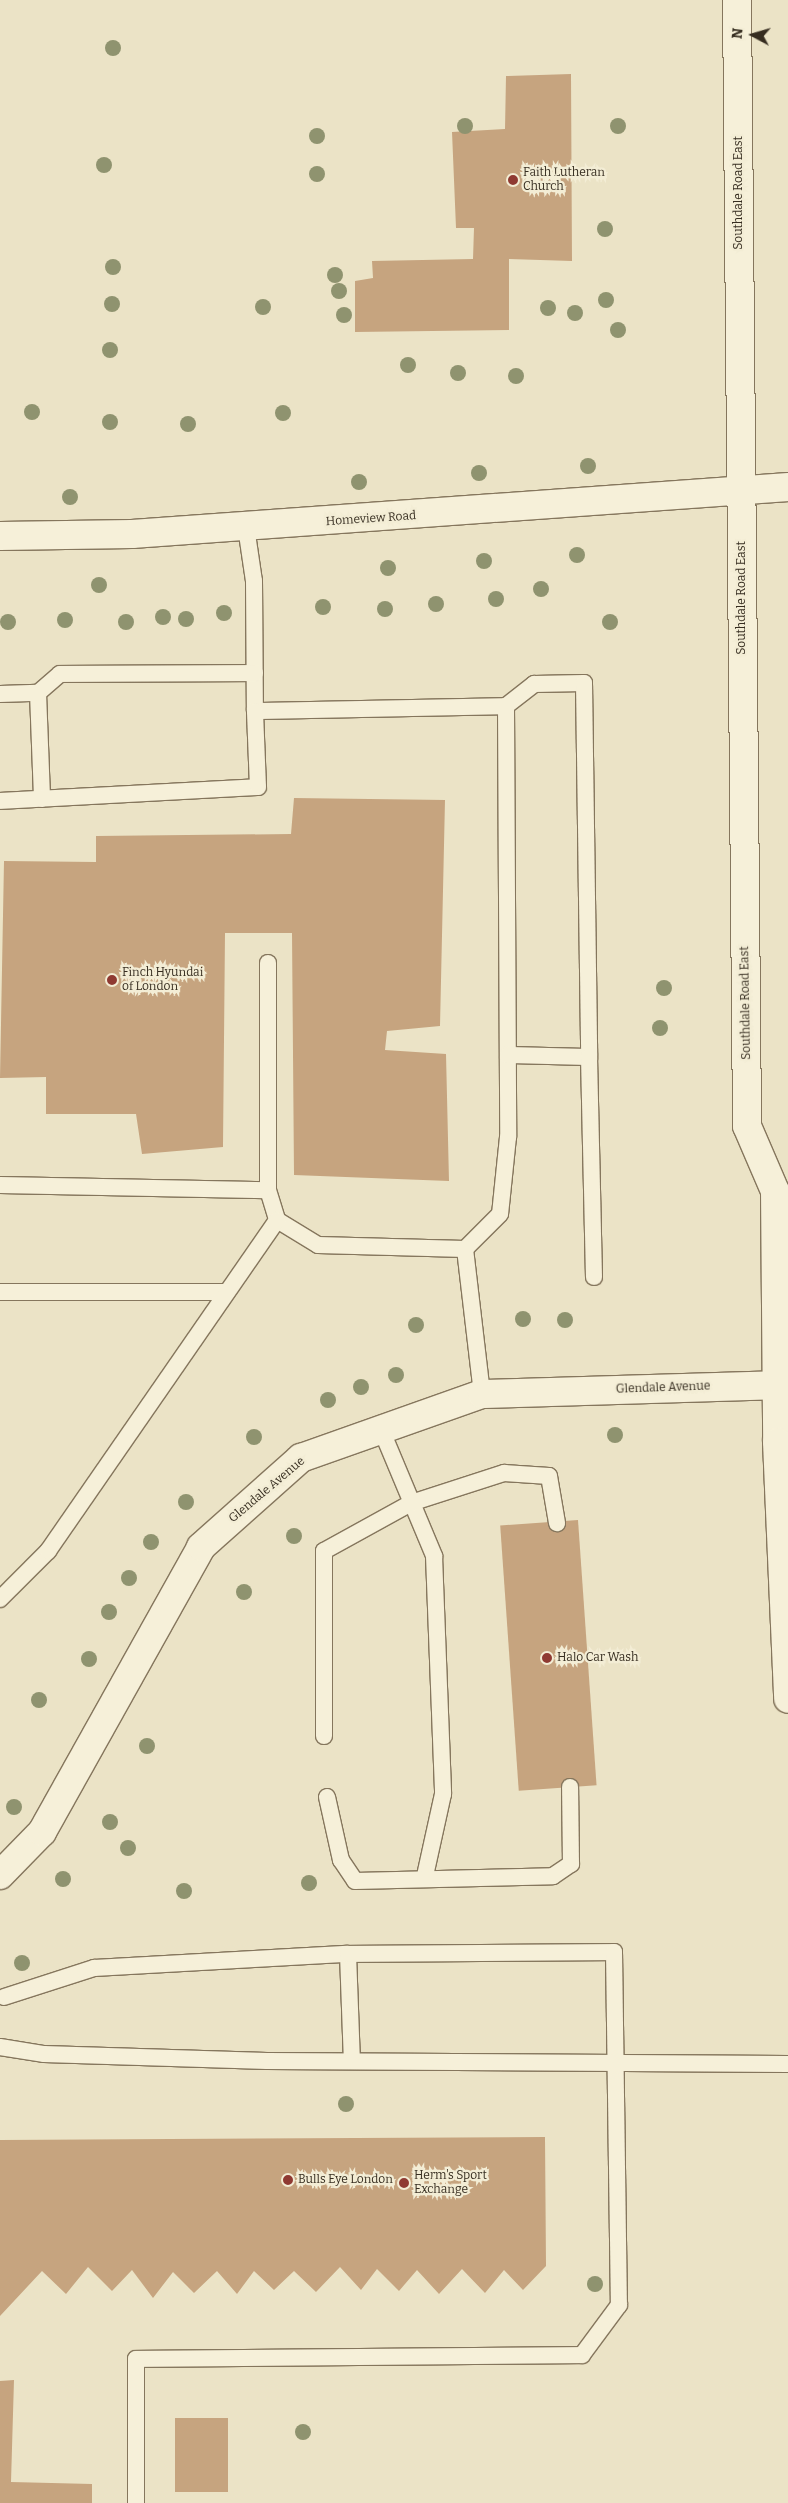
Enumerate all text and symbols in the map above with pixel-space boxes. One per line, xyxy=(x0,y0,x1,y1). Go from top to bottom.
north arrow xyxy=(728,10,778,60)
text: N xyxy=(729,27,747,40)
street label: Southdale Road East xyxy=(732,136,746,250)
place label: Faith Lutheran Church xyxy=(523,166,605,194)
marker: Faith Lutheran Church xyxy=(507,174,519,186)
street label: Homeview Road xyxy=(325,509,417,529)
street label: Southdale Road East xyxy=(735,541,749,655)
street label: Southdale Road East xyxy=(738,946,754,1060)
place label: Finch Hyundai of London xyxy=(122,966,203,994)
marker: Finch Hyundai of London xyxy=(106,974,118,986)
street label: Glendale Avenue xyxy=(616,1379,710,1397)
street label: Glendale Avenue xyxy=(226,1454,308,1526)
place label: Halo Car Wash xyxy=(557,1651,638,1665)
marker: Halo Car Wash xyxy=(541,1652,553,1664)
place label: Herm's Sport Exchange xyxy=(414,2169,487,2197)
place label: Bulls Eye London xyxy=(298,2173,393,2187)
marker: Bulls Eye London xyxy=(282,2174,294,2186)
marker: Herm's Sport Exchange xyxy=(398,2177,410,2189)

